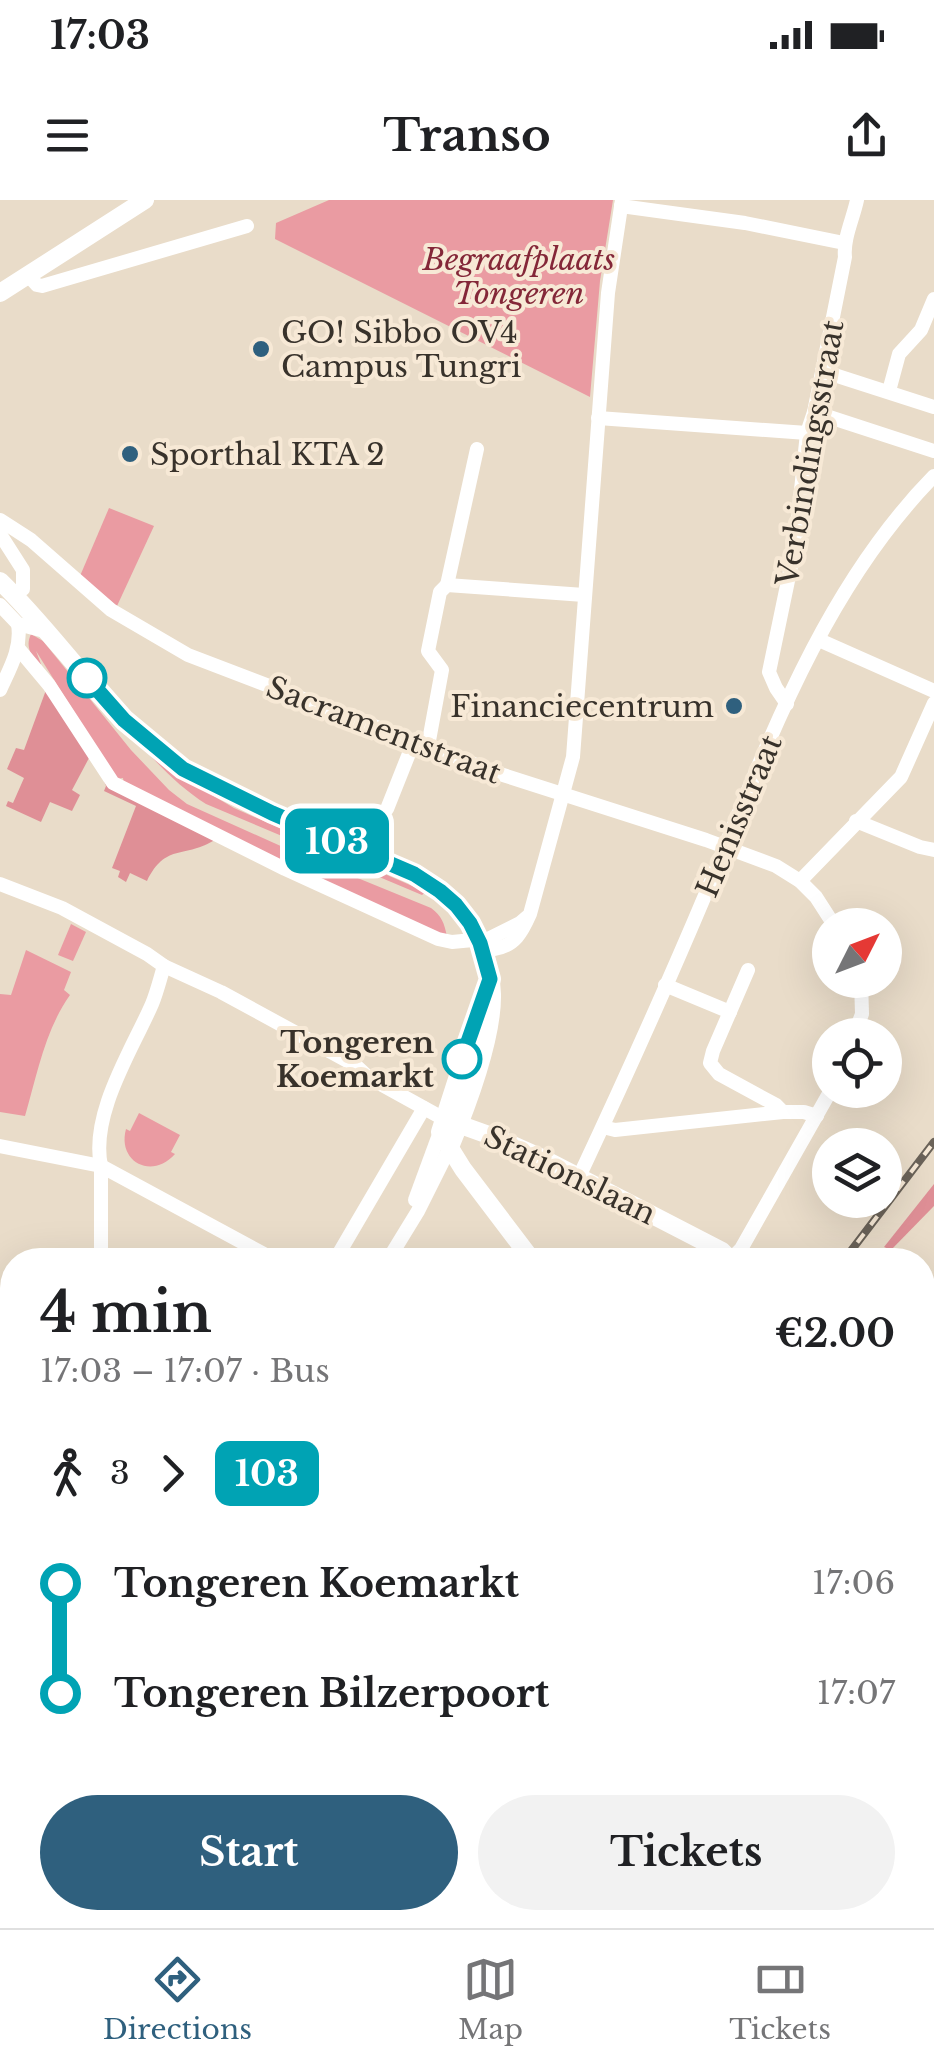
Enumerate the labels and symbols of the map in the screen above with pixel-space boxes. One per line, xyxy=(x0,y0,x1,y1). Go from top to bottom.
park label: Begraafplaats Tongeren xyxy=(422,241,615,312)
place label: GO! Sibbo OV4 Campus Tungri xyxy=(281,314,521,385)
street label: Verbindingsstraat xyxy=(768,316,852,590)
marker: GO! Sibbo OV4 Campus Tungri xyxy=(250,338,272,360)
place label: Sporthal KTA 2 xyxy=(150,436,385,473)
marker: Sporthal KTA 2 xyxy=(119,443,141,465)
unlabelled marker xyxy=(68,659,106,697)
street label: Sacramentstraat xyxy=(261,668,507,792)
place label: Financiecentrum xyxy=(450,688,714,725)
marker: Financiecentrum xyxy=(723,695,745,717)
street label: Henisstraat xyxy=(688,729,790,903)
line badge: 103 xyxy=(280,808,394,874)
north arrow xyxy=(812,908,902,998)
place label: Tongeren Koemarkt xyxy=(276,1024,435,1095)
marker: Tongeren Koemarkt xyxy=(443,1040,481,1078)
street label: Stationslaan xyxy=(478,1118,662,1232)

